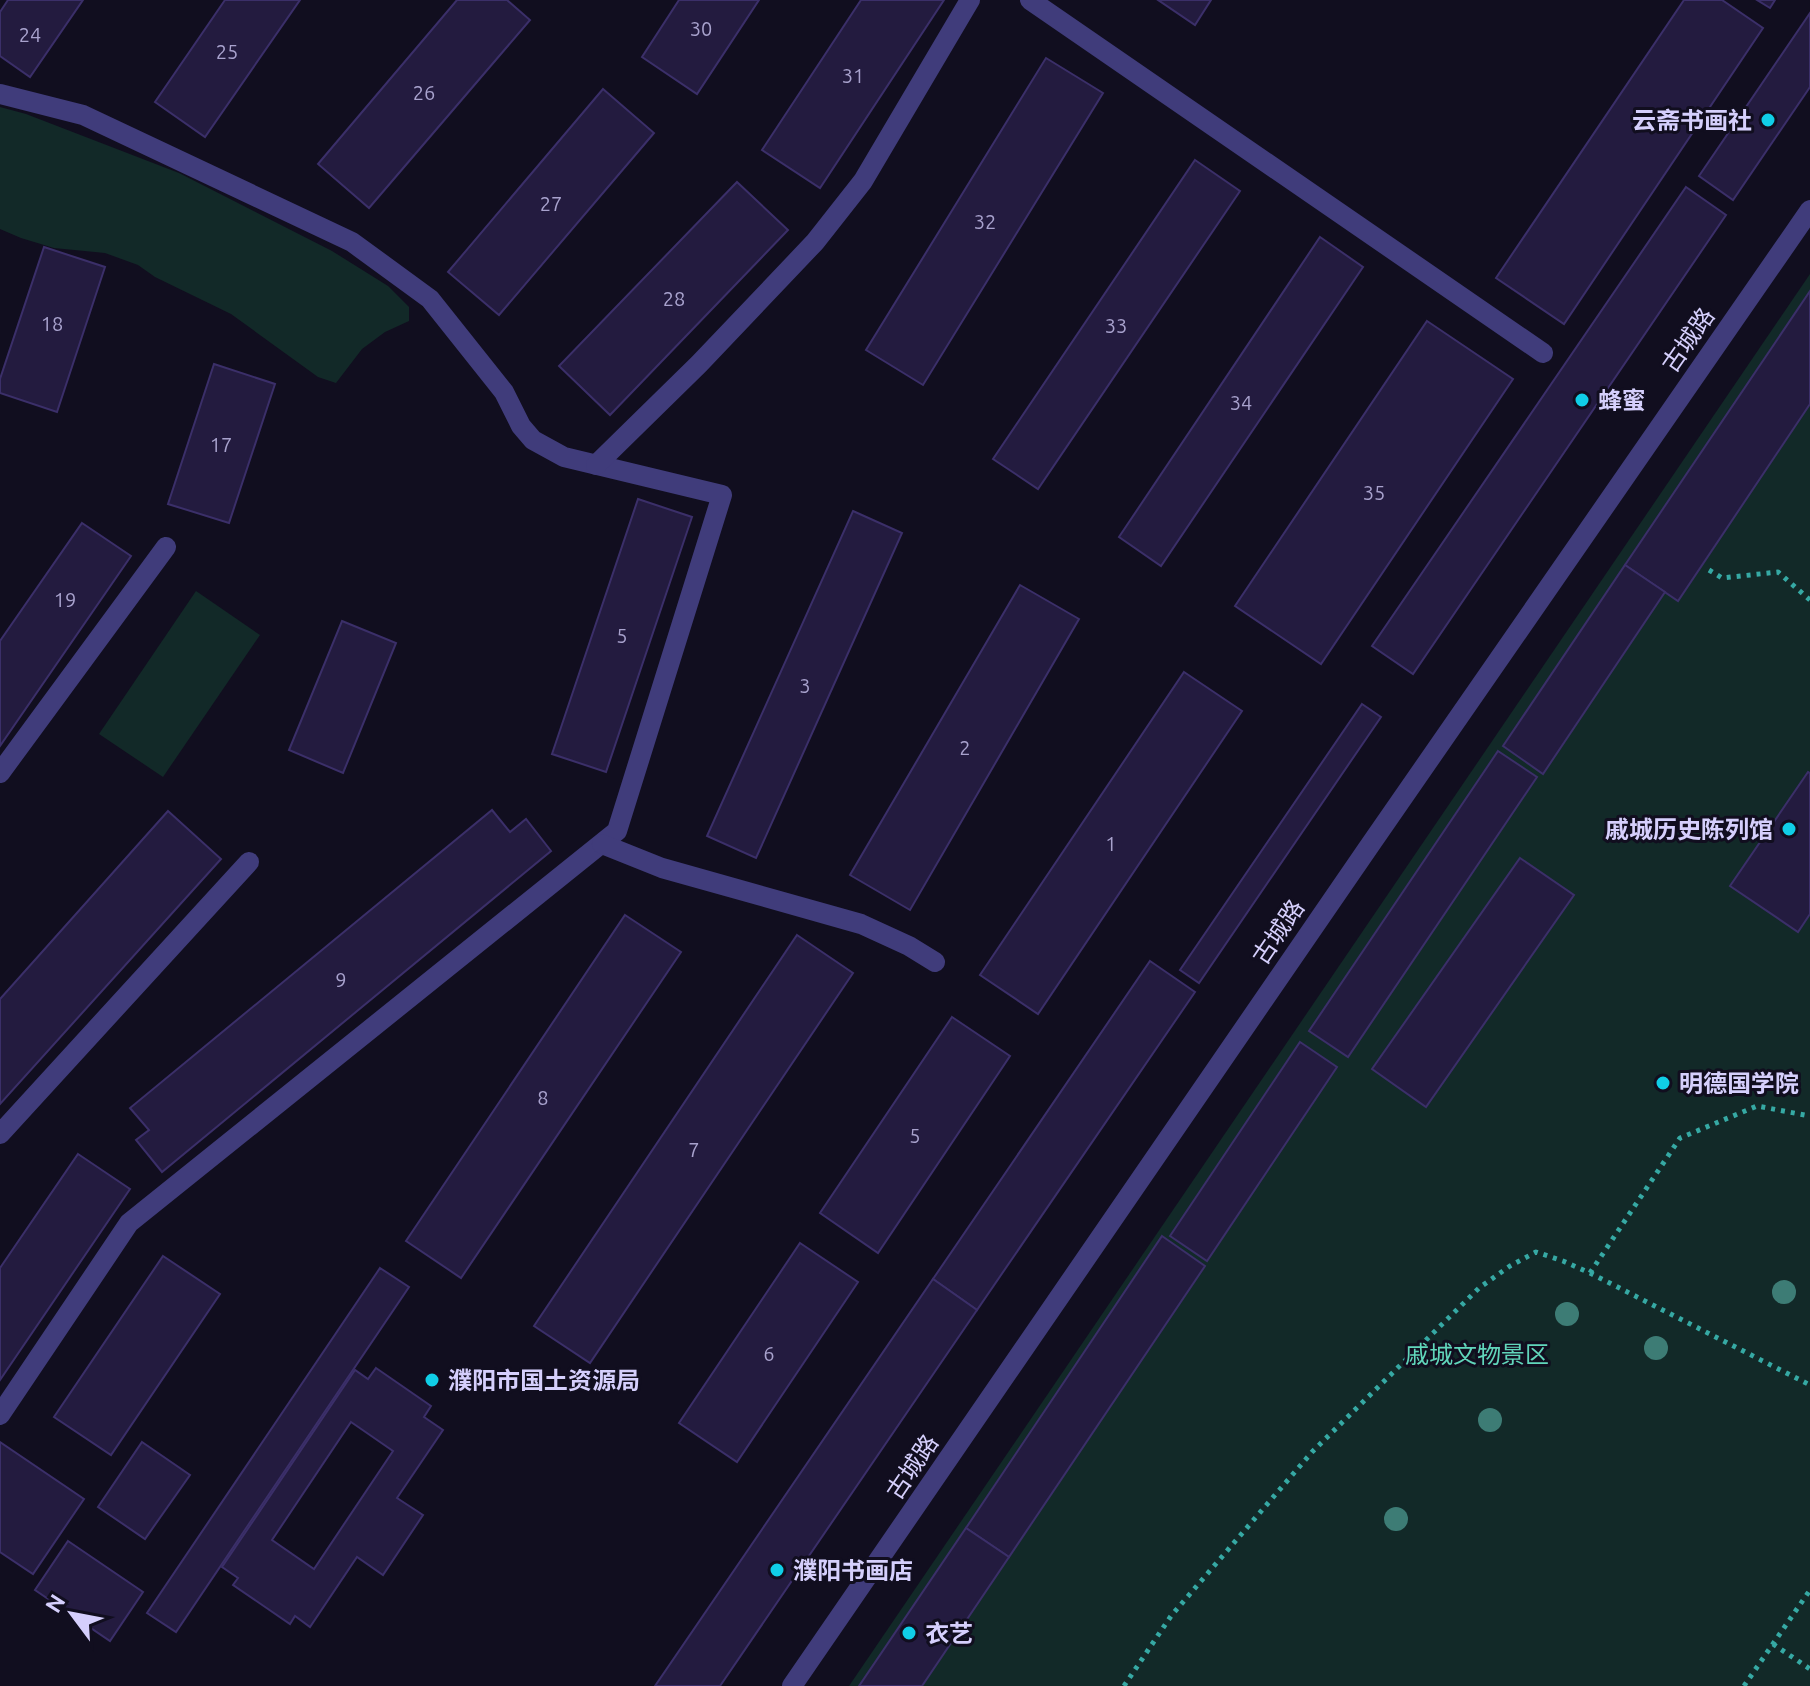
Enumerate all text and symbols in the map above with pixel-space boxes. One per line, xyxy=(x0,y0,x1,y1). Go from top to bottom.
house number: 30 xyxy=(690,17,712,40)
house number: 24 xyxy=(19,23,41,46)
house number: 25 xyxy=(216,40,238,63)
house number: 31 xyxy=(842,64,864,87)
house number: 26 xyxy=(413,81,435,104)
place label: 云斋书画社 xyxy=(1632,107,1752,134)
marker: 云斋书画社 xyxy=(1759,111,1777,129)
house number: 27 xyxy=(540,192,562,215)
house number: 32 xyxy=(974,210,996,233)
house number: 28 xyxy=(663,287,685,310)
street label: 古城路 xyxy=(1656,303,1720,377)
house number: 18 xyxy=(41,312,63,335)
house number: 33 xyxy=(1105,314,1127,337)
place label: 蜂蜜 xyxy=(1598,387,1646,414)
house number: 34 xyxy=(1230,391,1252,414)
marker: 蜂蜜 xyxy=(1573,391,1591,409)
house number: 17 xyxy=(210,433,232,456)
house number: 35 xyxy=(1363,481,1385,504)
house number: 19 xyxy=(54,588,76,611)
house number: 5 xyxy=(616,624,628,647)
house number: 3 xyxy=(799,674,811,697)
house number: 2 xyxy=(959,736,971,759)
place label: 戚城历史陈列馆 xyxy=(1605,816,1773,843)
marker: 戚城历史陈列馆 xyxy=(1780,820,1798,838)
house number: 1 xyxy=(1105,832,1117,855)
street label: 古城路 xyxy=(1247,895,1309,969)
house number: 9 xyxy=(335,968,347,991)
place label: 明德国学院 xyxy=(1679,1070,1799,1097)
marker: 明德国学院 xyxy=(1654,1074,1672,1092)
house number: 8 xyxy=(537,1086,549,1109)
house number: 5 xyxy=(909,1124,921,1147)
house number: 7 xyxy=(688,1138,700,1161)
park label: 戚城文物景区 xyxy=(1405,1341,1549,1368)
house number: 6 xyxy=(763,1342,775,1365)
place label: 濮阳市国土资源局 xyxy=(448,1367,640,1394)
marker: 濮阳市国土资源局 xyxy=(423,1371,441,1389)
street label: 古城路 xyxy=(881,1430,943,1504)
place label: 濮阳书画店 xyxy=(793,1557,913,1584)
marker: 濮阳书画店 xyxy=(768,1561,786,1579)
north arrow xyxy=(32,1574,112,1654)
text: N xyxy=(40,1590,70,1617)
place label: 衣艺 xyxy=(925,1620,973,1647)
marker: 衣艺 xyxy=(900,1624,918,1642)

